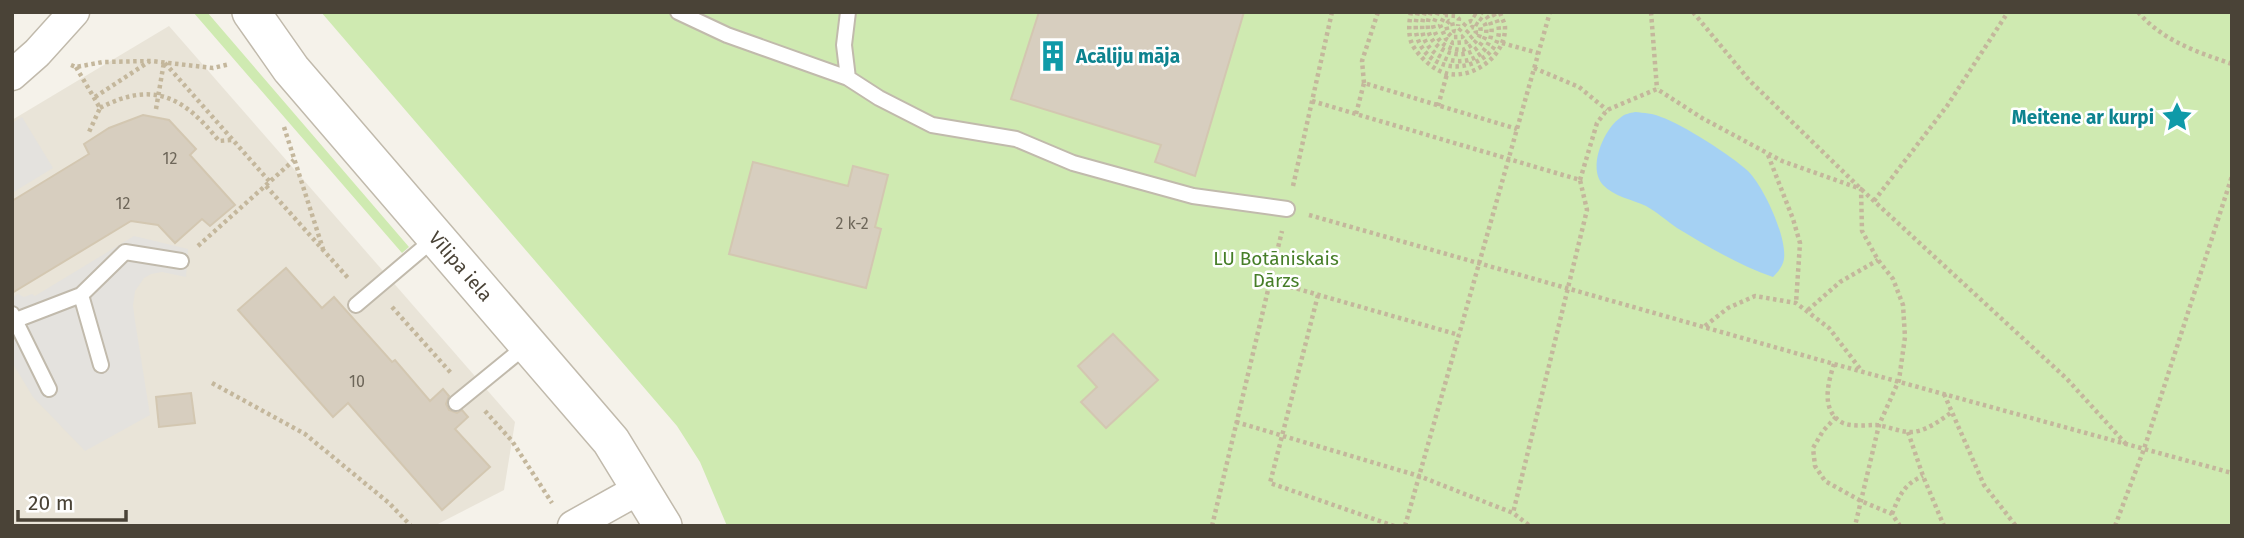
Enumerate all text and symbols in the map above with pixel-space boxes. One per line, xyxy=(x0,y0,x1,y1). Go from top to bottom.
building icon: Acāliju māja xyxy=(1036,39,1070,73)
place label: Acāliju māja xyxy=(1075,45,1180,68)
place icon: Meitene ar kurpi xyxy=(2160,100,2194,134)
place label: Meitene ar kurpi xyxy=(2012,106,2154,129)
house number: 12 xyxy=(163,149,177,168)
house number: 12 xyxy=(116,194,130,213)
house number: 2 k-2 xyxy=(835,214,869,233)
street label: Vīlipa iela xyxy=(424,227,497,306)
park label: LU Botāniskais Dārzs xyxy=(1213,247,1339,292)
house number: 10 xyxy=(349,372,365,391)
scale bar xyxy=(18,478,126,522)
text: 20 m xyxy=(28,490,74,516)

